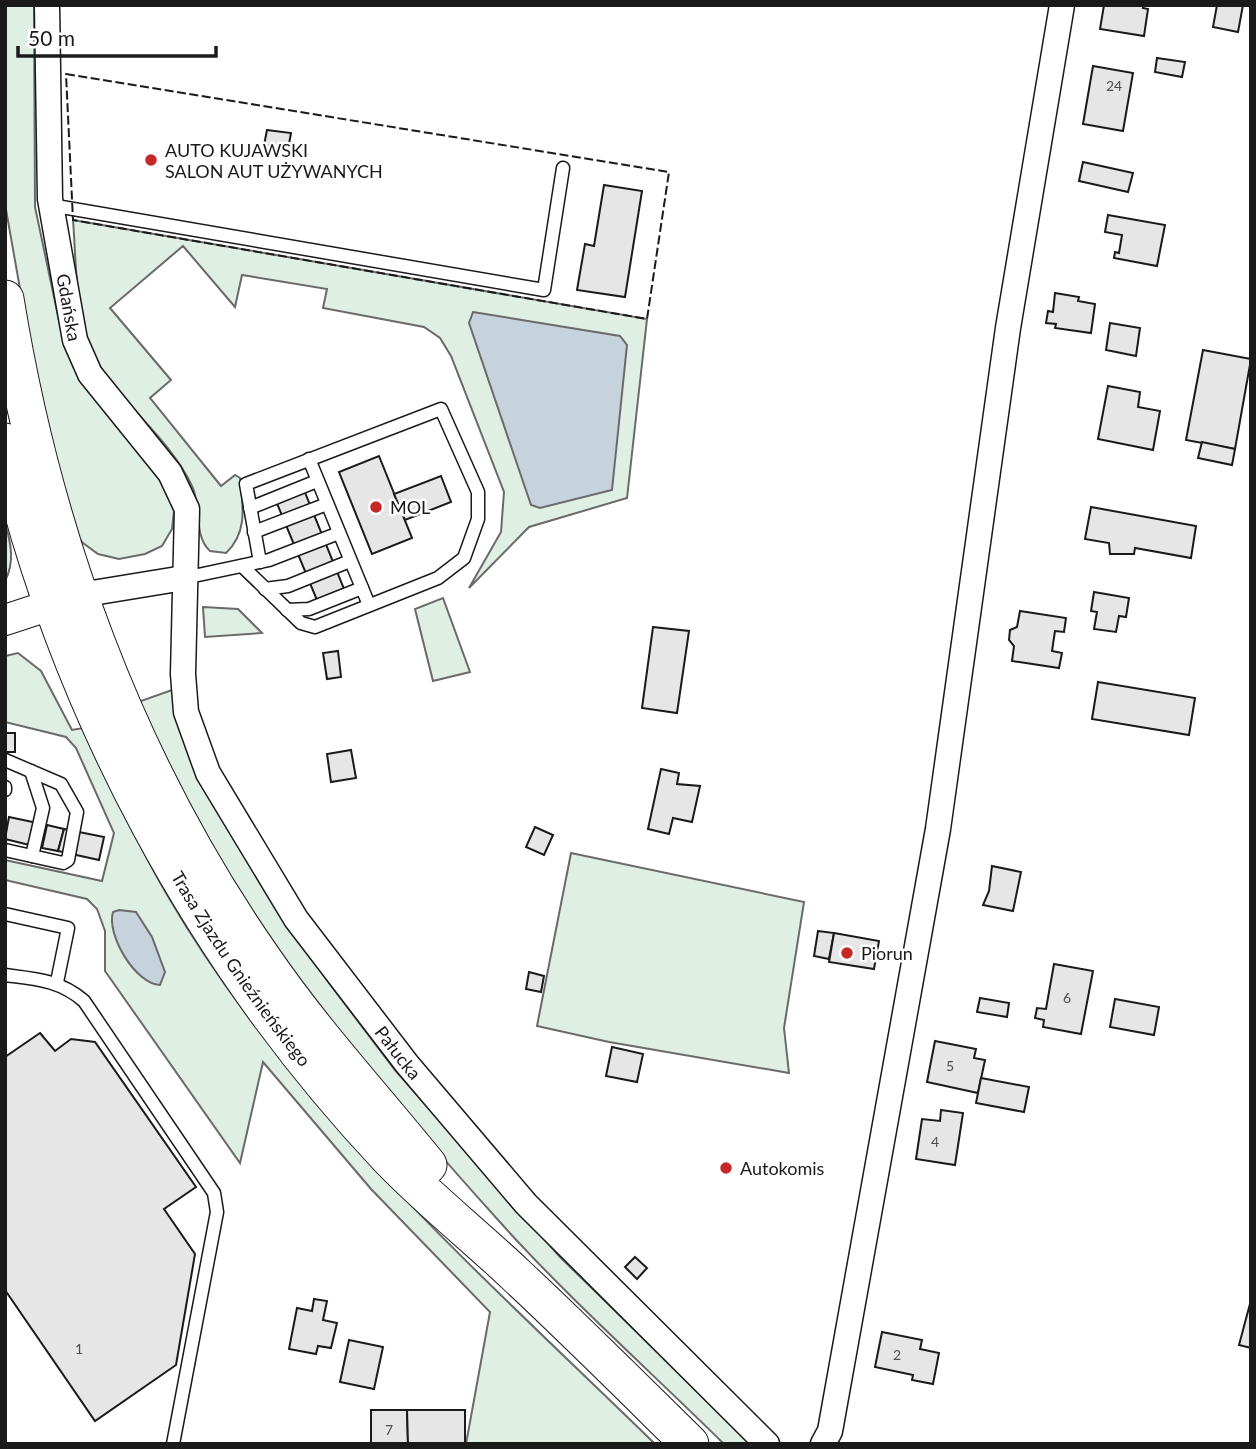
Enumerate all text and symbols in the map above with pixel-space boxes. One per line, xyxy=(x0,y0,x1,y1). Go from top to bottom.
scale bar xyxy=(18,14,215,58)
text: 50 m xyxy=(28,25,75,50)
house number: 24 xyxy=(1106,77,1122,94)
place label: AUTO KUJAWSKI SALON AUT UŻYWANYCH xyxy=(165,139,383,182)
marker: AUTO KUJAWSKI SALON AUT UŻYWANYCH xyxy=(143,152,159,168)
street label: Gdańska xyxy=(52,272,86,343)
place label: MOL xyxy=(390,496,430,518)
marker: MOL xyxy=(368,499,384,515)
street label: Trasa Zjazdu Gnieźnieńskiego xyxy=(167,867,316,1070)
place label: Piorun xyxy=(861,942,913,964)
marker: Piorun xyxy=(839,945,855,961)
house number: 6 xyxy=(1063,989,1071,1006)
street label: Pałucka xyxy=(371,1021,426,1084)
house number: 5 xyxy=(946,1057,954,1074)
house number: 4 xyxy=(931,1133,939,1150)
place label: Autokomis xyxy=(740,1157,825,1179)
marker: Autokomis xyxy=(718,1160,734,1176)
house number: 1 xyxy=(75,1340,83,1357)
house number: 2 xyxy=(893,1346,901,1363)
house number: 7 xyxy=(385,1421,393,1438)

